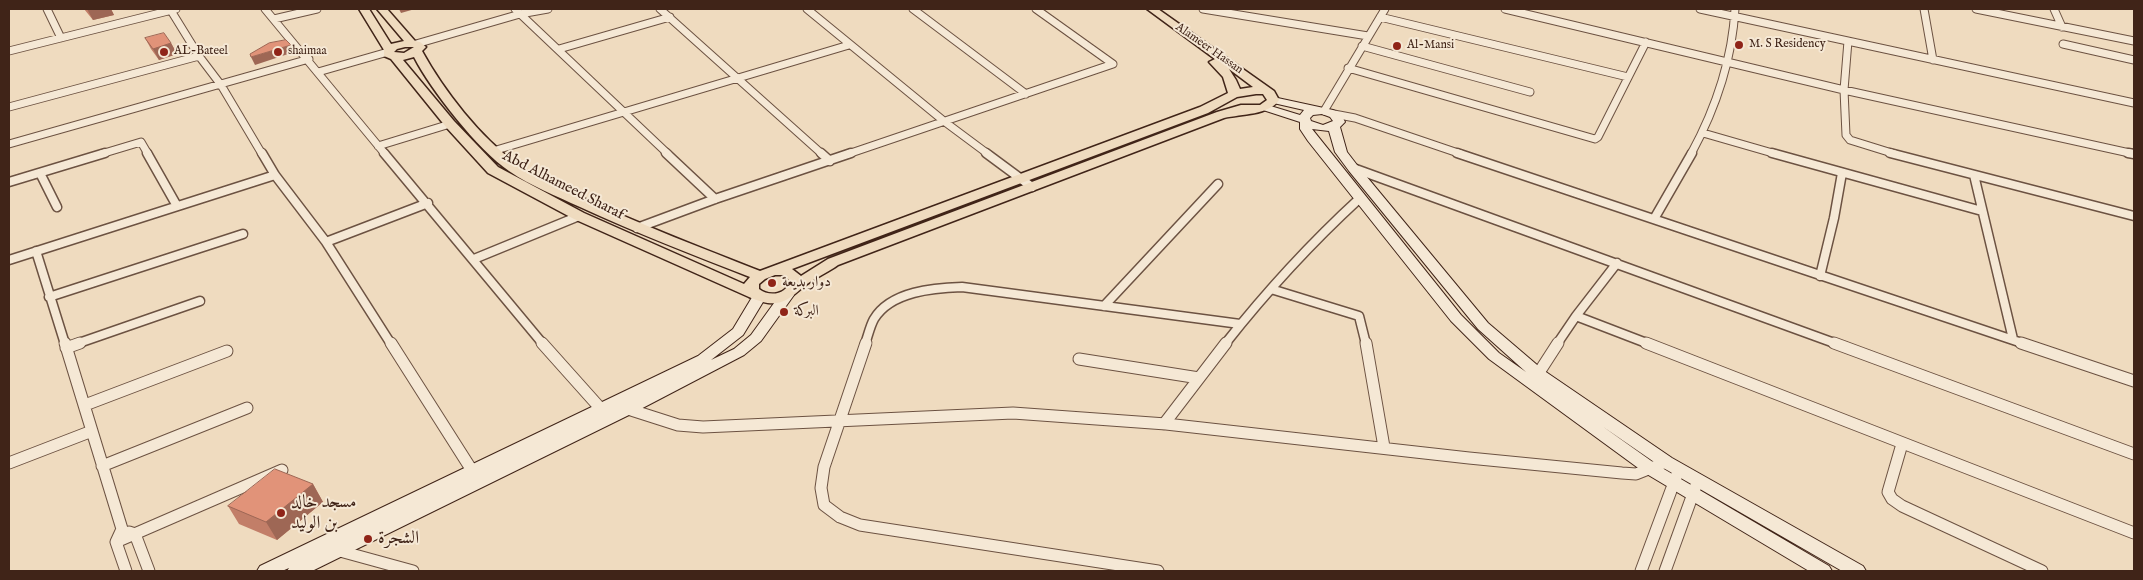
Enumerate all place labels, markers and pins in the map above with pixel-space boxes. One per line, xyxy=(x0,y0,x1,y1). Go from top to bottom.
place label: M. S Residency xyxy=(1749,38,1826,52)
place label: Al-Mansi xyxy=(1407,39,1454,53)
marker: M. S Residency xyxy=(1733,39,1745,51)
marker: Al-Mansi xyxy=(1391,40,1403,52)
place label: AL-Bateel xyxy=(174,45,228,59)
place label: shaimaa xyxy=(288,45,327,59)
marker: AL-Bateel xyxy=(158,46,170,58)
marker: shaimaa xyxy=(272,46,284,58)
place label: دوار بديعة xyxy=(782,274,831,292)
marker: دوار بديعة xyxy=(766,277,778,289)
place label: البركة xyxy=(794,303,819,321)
marker: البركة xyxy=(778,306,790,318)
place label: مسجد خالد بن الوليد xyxy=(291,492,357,534)
marker: مسجد خالد بن الوليد xyxy=(275,507,287,519)
place label: الشجرة xyxy=(378,528,419,550)
marker: الشجرة xyxy=(362,533,374,545)

